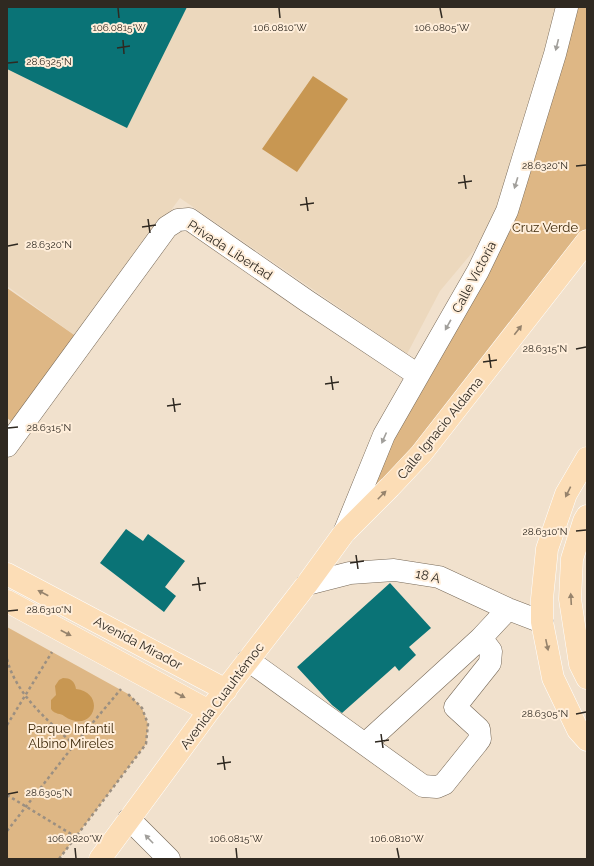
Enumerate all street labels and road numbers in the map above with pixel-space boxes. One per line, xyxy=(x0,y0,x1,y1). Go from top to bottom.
street label: Privada Libertad xyxy=(185,217,275,283)
street label: Calle Victoria xyxy=(449,239,499,315)
street label: Calle Ignacio Aldama xyxy=(394,374,486,482)
street label: 18 A xyxy=(414,566,442,586)
street label: Avenida Mirador xyxy=(91,613,185,673)
street label: Avenida Cuauhtémoc xyxy=(177,640,267,752)

